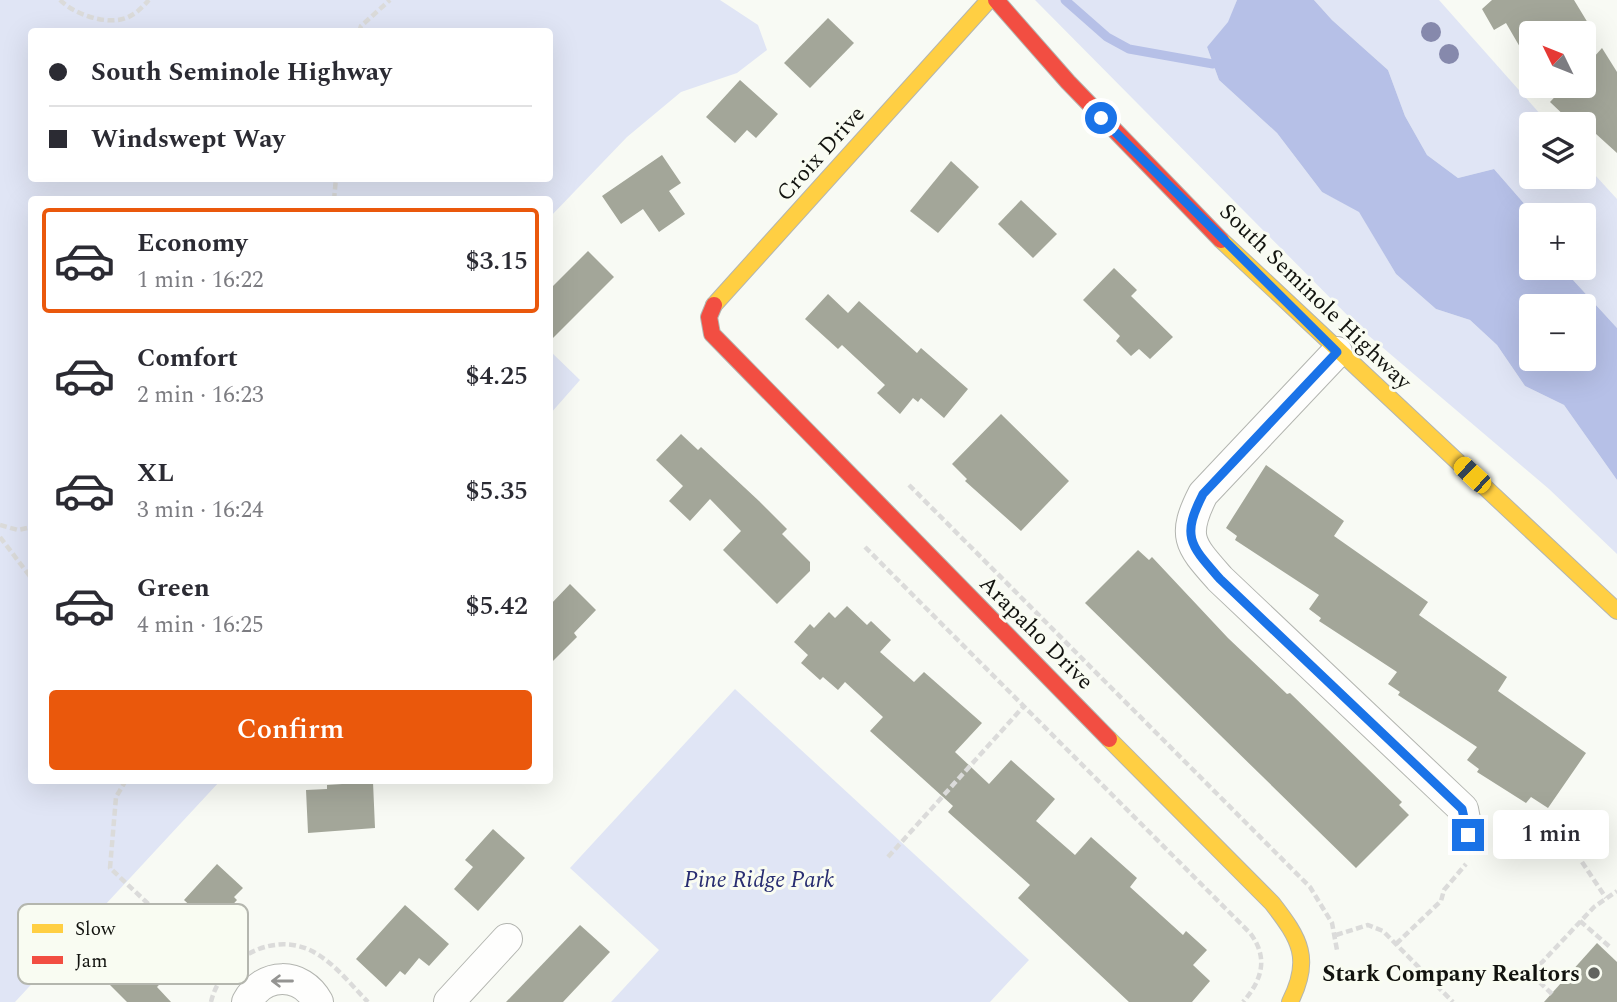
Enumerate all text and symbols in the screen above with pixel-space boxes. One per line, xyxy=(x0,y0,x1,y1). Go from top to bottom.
north arrow xyxy=(1519,21,1596,98)
map controls xyxy=(1519,21,1596,371)
text: South Seminole Highway xyxy=(91,52,392,92)
street label: Croix Drive xyxy=(768,98,874,210)
route start xyxy=(1085,102,1117,134)
button: layers xyxy=(1519,112,1596,189)
text: Windswept Way xyxy=(91,119,285,159)
street label: South Seminole Highway xyxy=(1211,196,1420,399)
button: + xyxy=(1519,203,1596,280)
text: Economy xyxy=(137,223,247,263)
icon: car xyxy=(53,229,116,292)
text: $3.15 xyxy=(465,241,528,281)
text: 1 min · 16:22 xyxy=(137,263,264,298)
button: − xyxy=(1519,294,1596,371)
text: Comfort xyxy=(137,338,238,378)
icon: car xyxy=(53,344,116,407)
text: $4.25 xyxy=(465,356,528,396)
text: 2 min · 16:23 xyxy=(137,378,264,413)
text: XL xyxy=(137,453,174,493)
car xyxy=(1450,453,1495,497)
icon: car xyxy=(53,459,116,522)
text: $5.35 xyxy=(465,471,528,511)
text: 3 min · 16:24 xyxy=(137,493,264,528)
text: Green xyxy=(137,568,210,608)
street label: Arapaho Drive xyxy=(971,568,1101,698)
icon: car xyxy=(53,574,116,637)
text: $5.42 xyxy=(465,586,528,626)
text: 4 min · 16:25 xyxy=(137,608,264,643)
button: Confirm xyxy=(49,690,532,770)
callout: 1 min xyxy=(1492,810,1608,860)
text: 1 min xyxy=(1521,817,1581,852)
route end xyxy=(1452,819,1484,851)
park label: Pine Ridge Park xyxy=(684,863,835,898)
legend xyxy=(18,904,248,984)
text: Slow xyxy=(75,915,116,944)
text: Jam xyxy=(75,947,107,976)
place label: Stark Company Realtors xyxy=(1322,957,1580,992)
marker: Stark Company Realtors xyxy=(1586,965,1602,981)
one-way arrow xyxy=(271,974,294,988)

